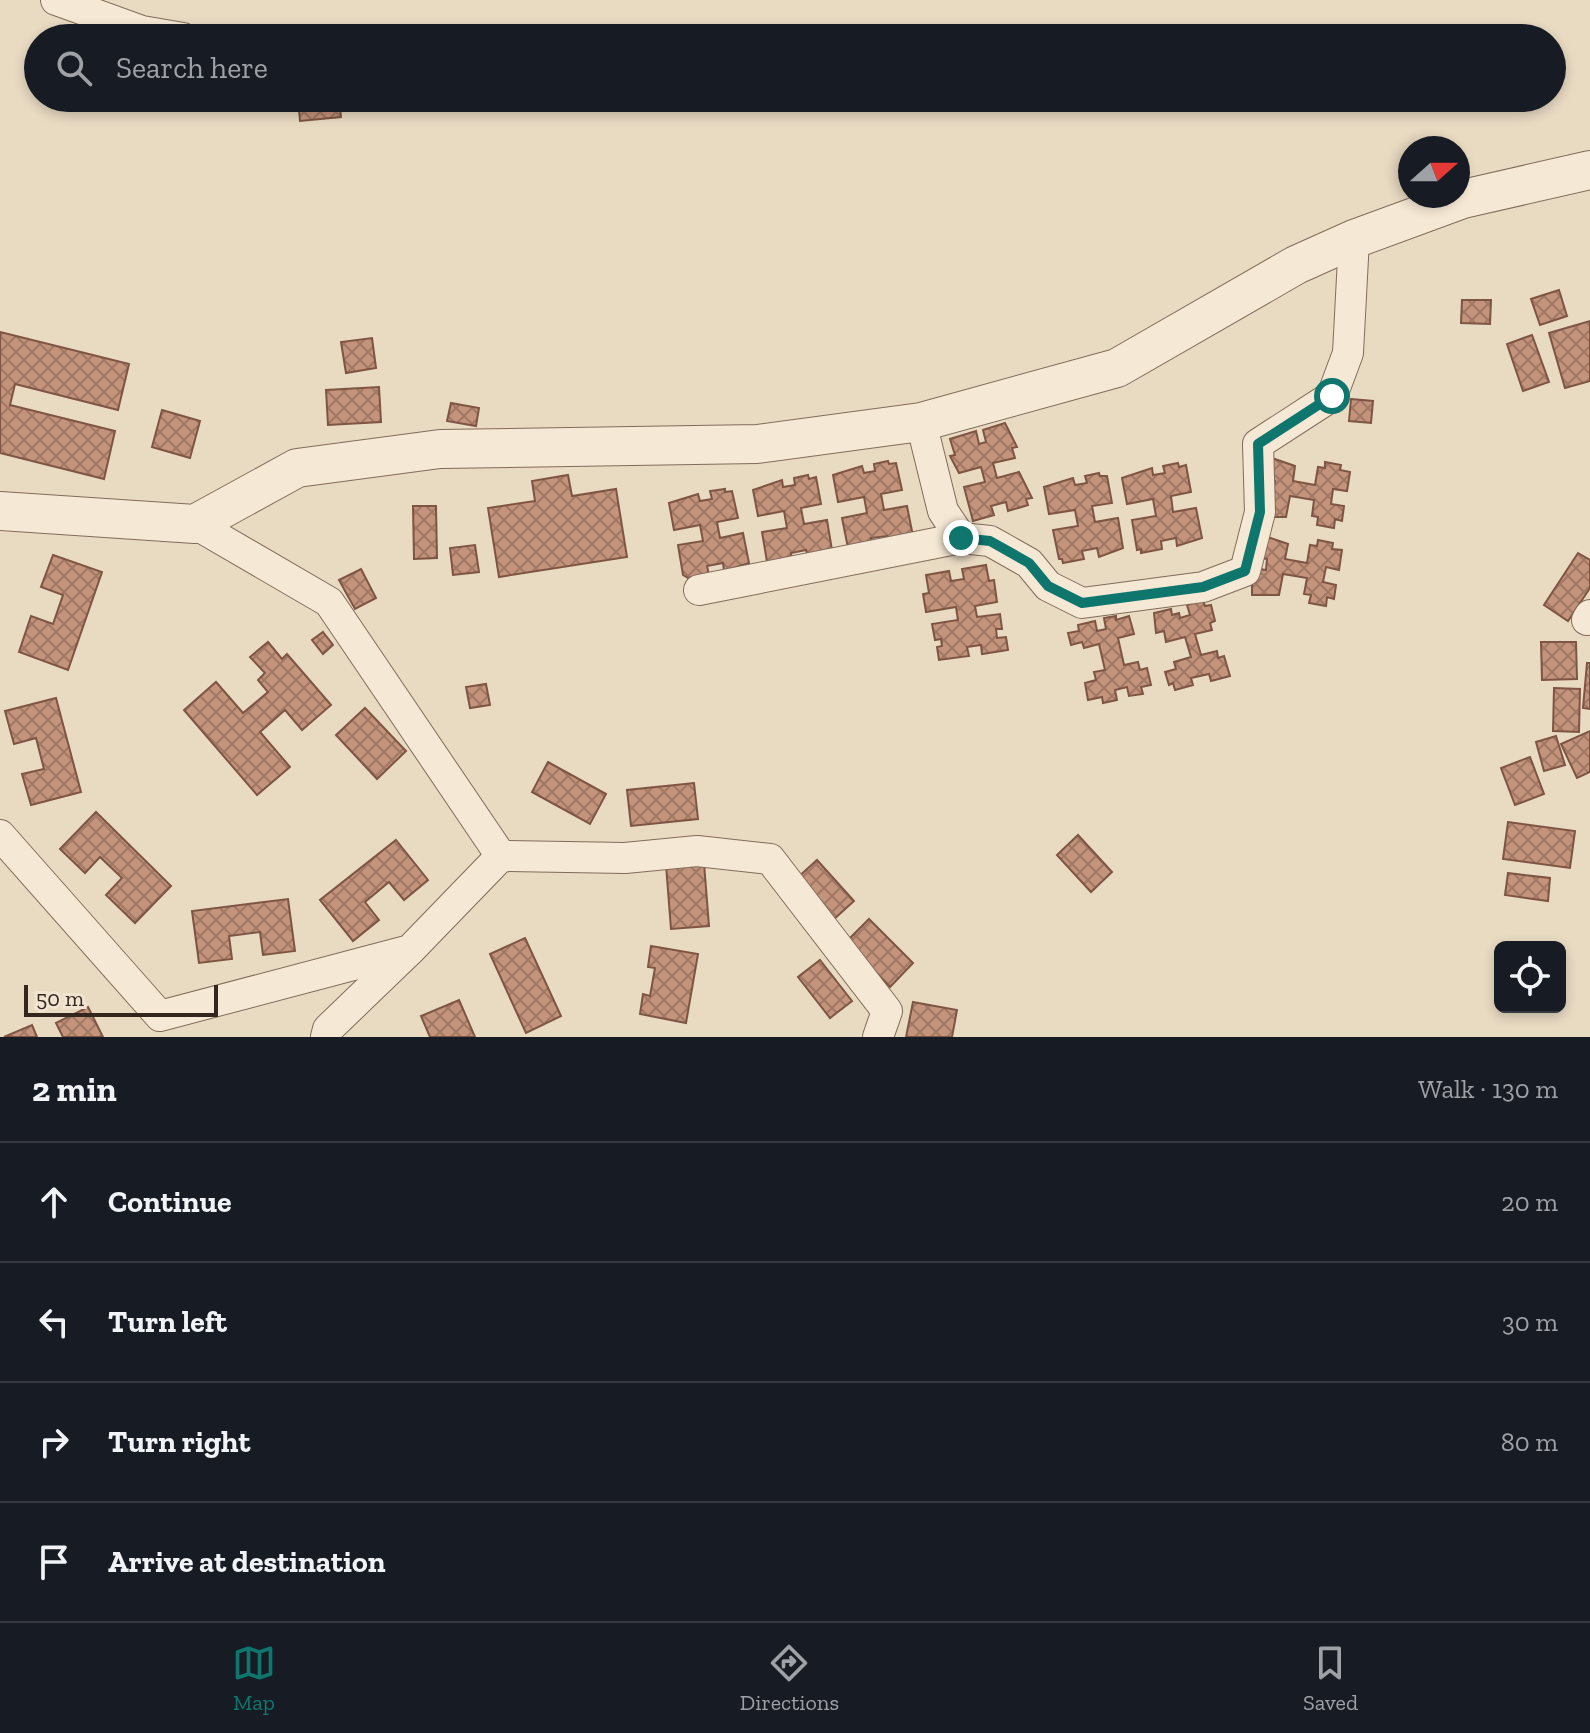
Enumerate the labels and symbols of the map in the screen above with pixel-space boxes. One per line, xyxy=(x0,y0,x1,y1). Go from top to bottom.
north arrow xyxy=(1398,136,1470,208)
route start xyxy=(1314,378,1350,414)
route end xyxy=(943,520,979,556)
scale bar xyxy=(24,981,218,1017)

